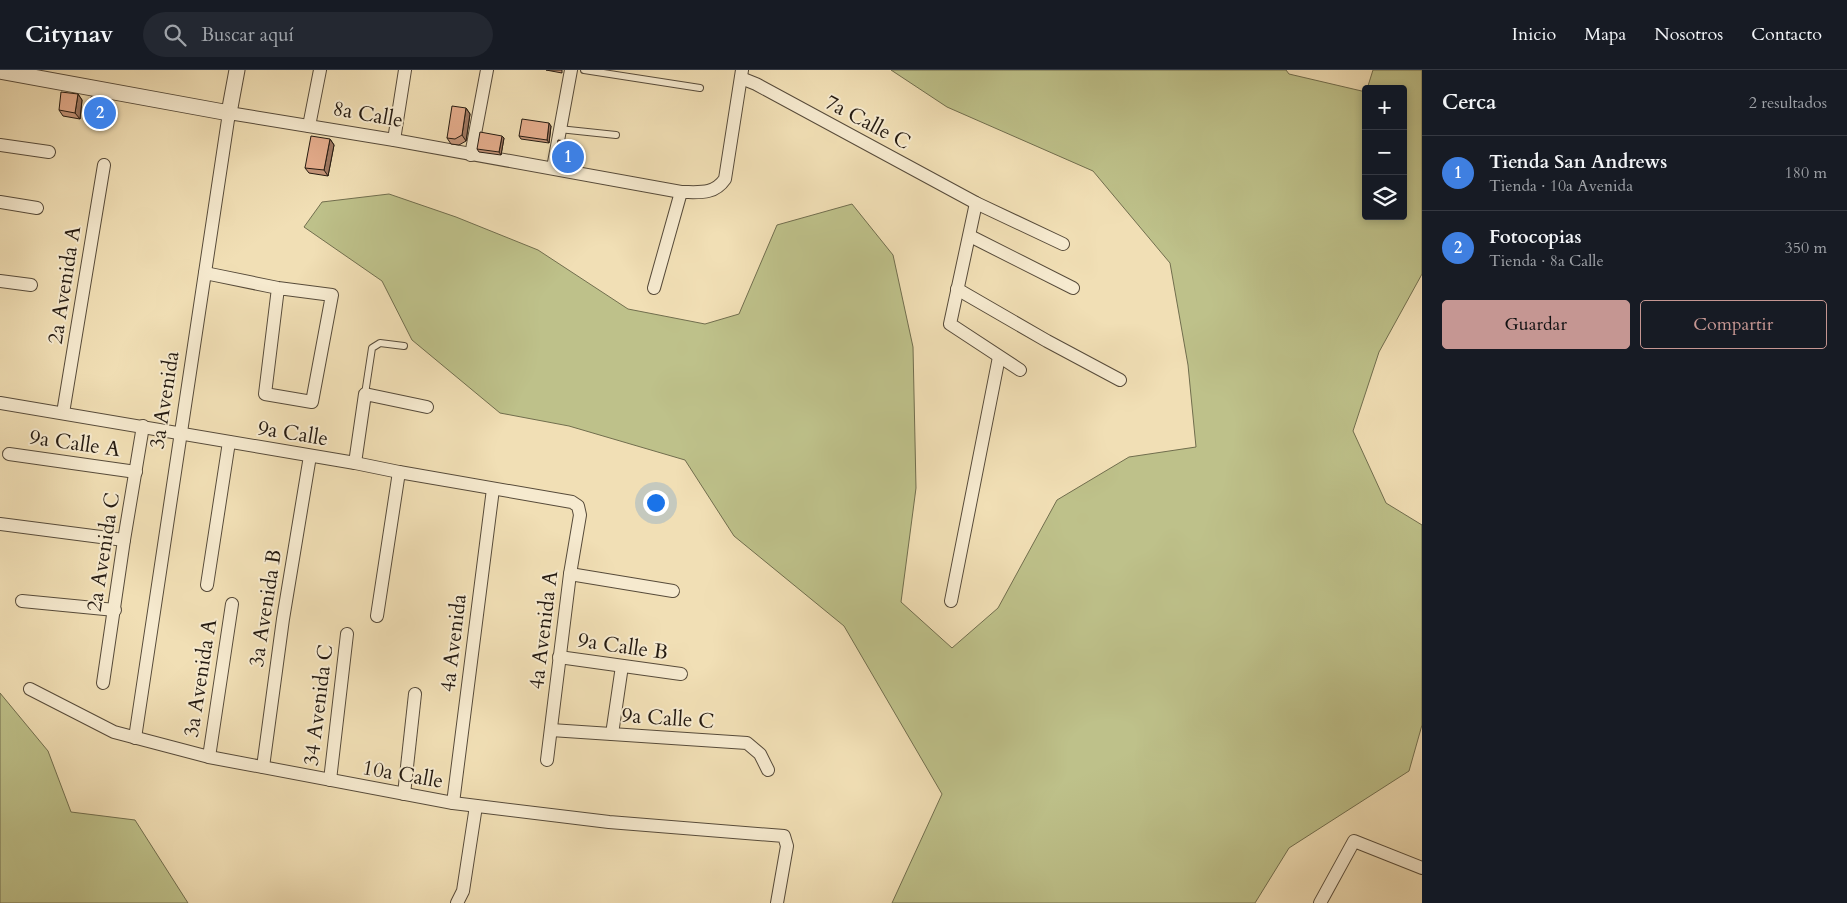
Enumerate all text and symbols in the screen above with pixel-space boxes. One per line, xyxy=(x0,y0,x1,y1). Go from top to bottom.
search box xyxy=(143,12,493,57)
text: Citynav xyxy=(25,18,113,51)
icon: search xyxy=(161,21,189,49)
text: Buscar aquí xyxy=(201,22,294,48)
text: Inicio xyxy=(1512,22,1556,47)
text: Mapa xyxy=(1584,22,1626,47)
text: Nosotros xyxy=(1654,22,1723,47)
text: Contacto xyxy=(1751,22,1822,47)
map controls xyxy=(1362,85,1407,220)
button: + xyxy=(1362,85,1407,130)
street label: 7a Calle C xyxy=(820,88,915,157)
text: Cerca xyxy=(1442,88,1496,117)
text: 2 resultados xyxy=(1749,92,1827,114)
pin: 2 xyxy=(84,94,116,132)
street label: 8a Calle xyxy=(331,94,405,135)
button: − xyxy=(1362,130,1407,175)
pin: 1 xyxy=(552,138,584,176)
text: Tienda San Andrews xyxy=(1489,149,1667,175)
text: 1 xyxy=(1454,162,1462,184)
text: 180 m xyxy=(1785,162,1827,184)
button: layers xyxy=(1362,175,1407,220)
text: Tienda · 10a Avenida xyxy=(1489,175,1633,197)
street label: 2a Avenida A xyxy=(41,224,88,346)
text: Fotocopias xyxy=(1489,224,1582,250)
text: 2 xyxy=(1454,237,1462,259)
text: 350 m xyxy=(1785,237,1827,259)
text: Tienda · 8a Calle xyxy=(1489,250,1604,272)
button: Guardar xyxy=(1442,300,1630,349)
button: Compartir xyxy=(1640,300,1827,349)
street label: 3a Avenida xyxy=(142,349,187,451)
street label: 9a Calle xyxy=(256,414,330,453)
street label: 9a Calle A xyxy=(28,423,122,464)
street label: 2a Avenida C xyxy=(80,490,127,614)
your location xyxy=(643,490,669,516)
street label: 3a Avenida B xyxy=(242,547,289,669)
street label: 4a Avenida A xyxy=(522,569,565,691)
street label: 4a Avenida xyxy=(433,592,474,694)
street label: 3a Avenida A xyxy=(177,617,224,739)
street label: 9a Calle B xyxy=(576,626,670,667)
street label: 34 Avenida C xyxy=(297,643,340,767)
street label: 9a Calle C xyxy=(621,701,715,736)
street label: 10a Calle xyxy=(360,753,446,796)

